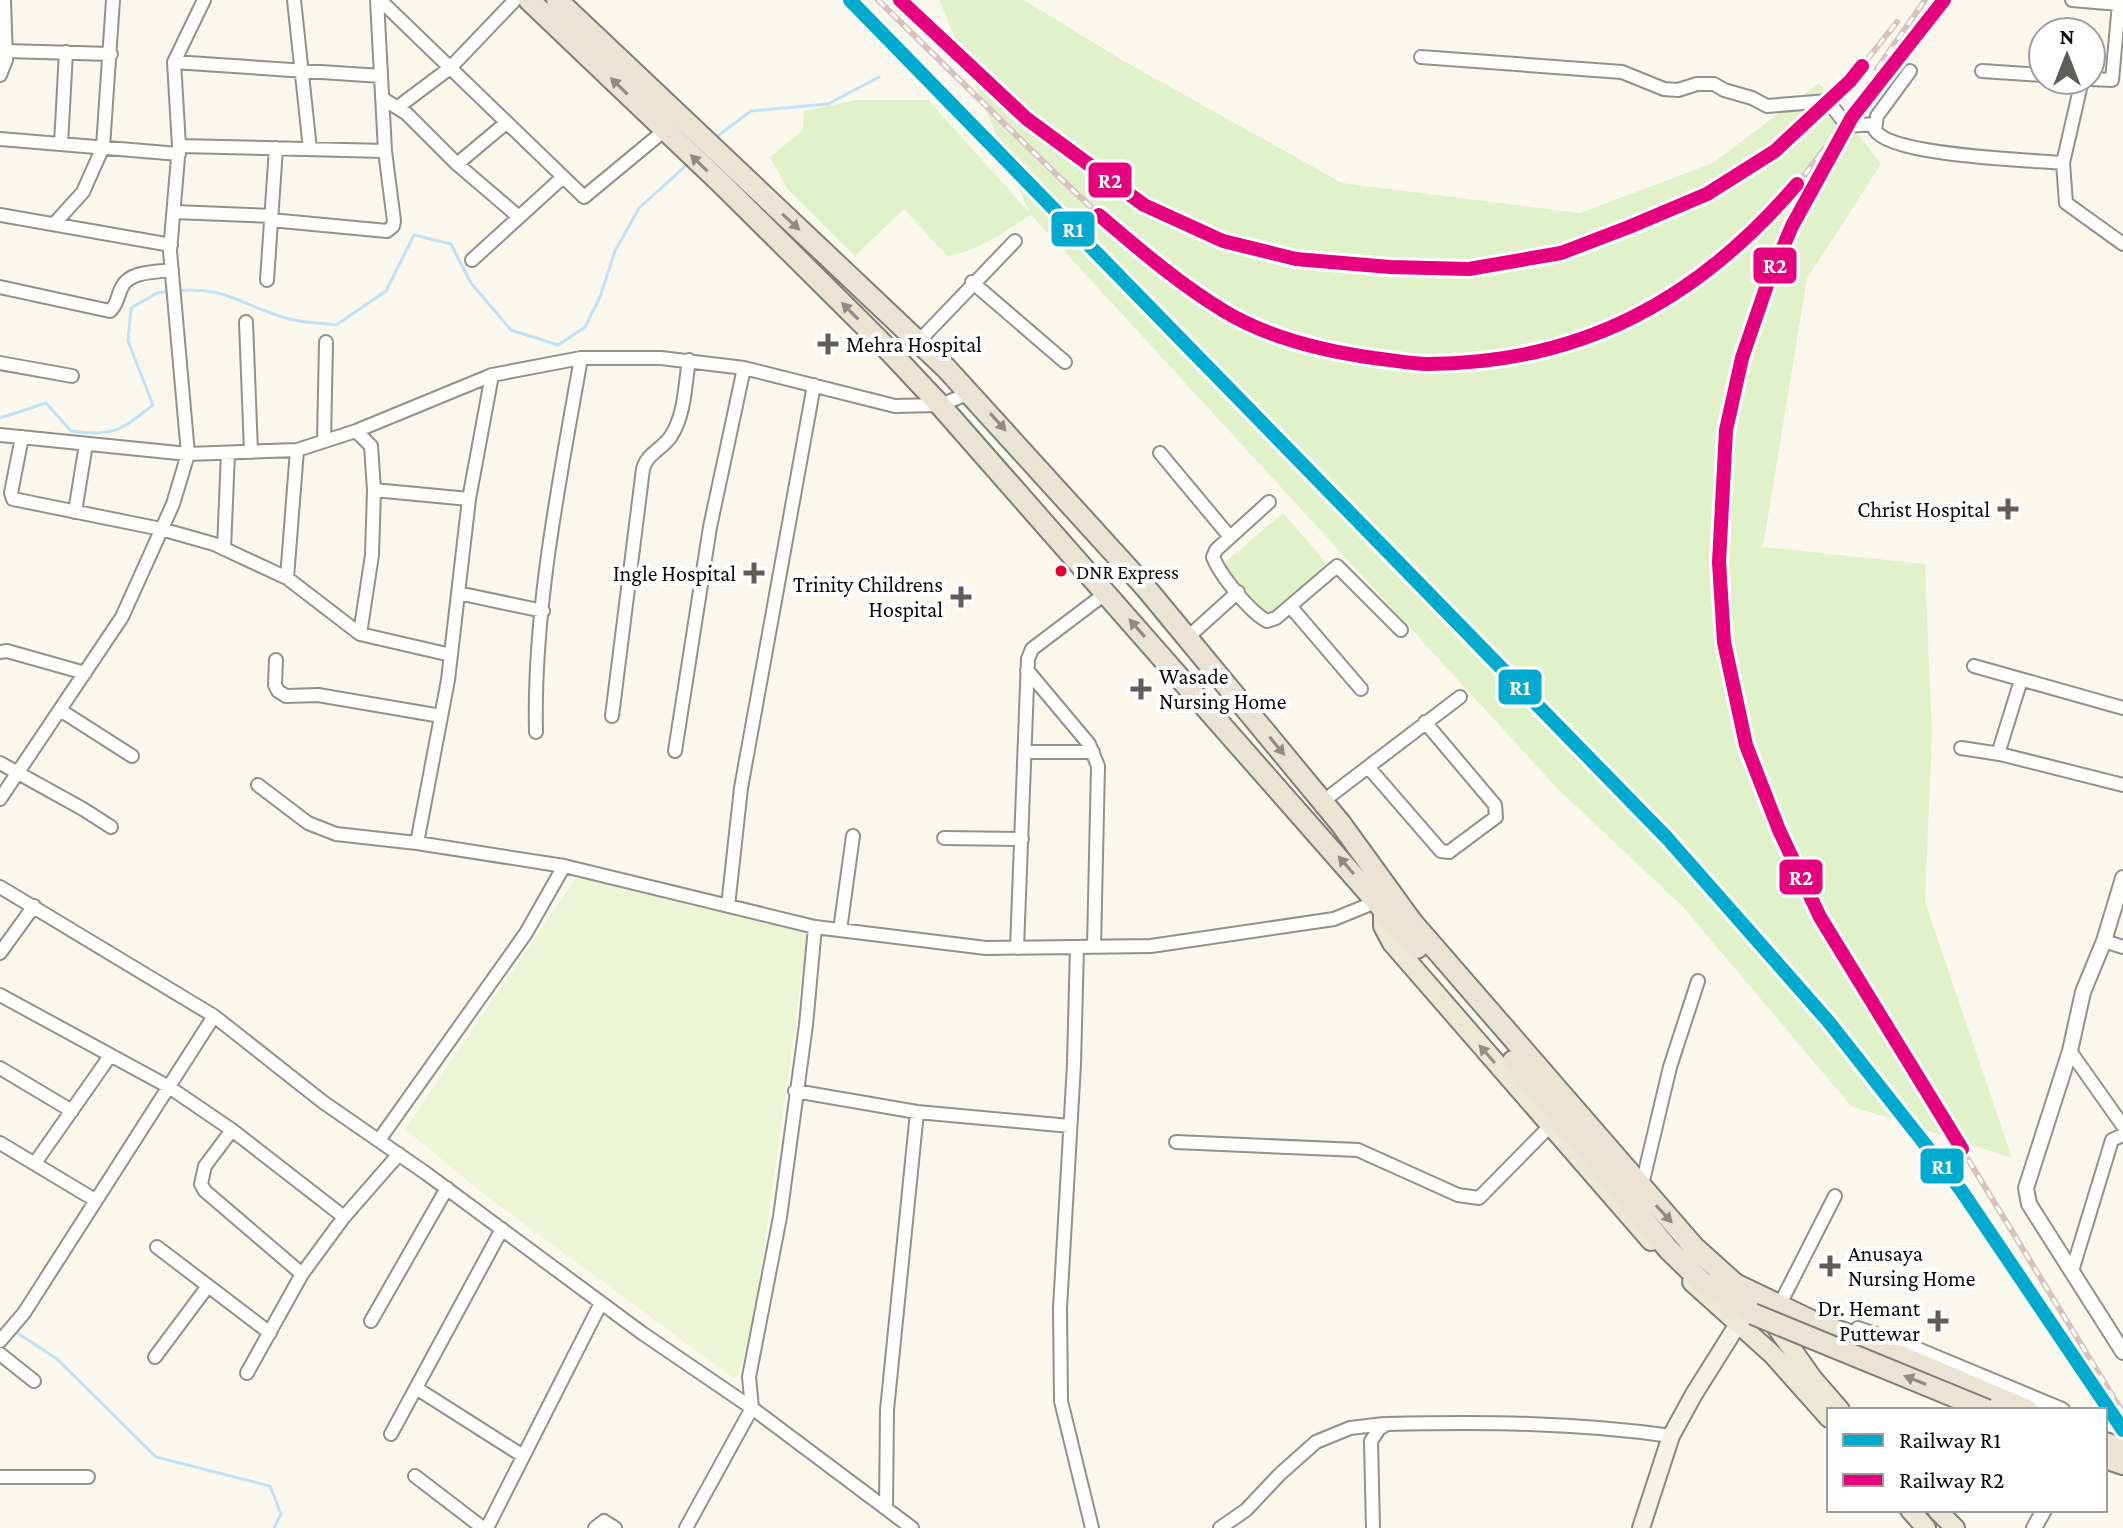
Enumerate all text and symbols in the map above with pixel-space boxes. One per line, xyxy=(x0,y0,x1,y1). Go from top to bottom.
north arrow xyxy=(2027,16,2107,96)
text: N xyxy=(2060,24,2075,49)
one-way arrow xyxy=(610,78,629,96)
one-way arrow xyxy=(690,154,709,172)
line badge: R2 xyxy=(1087,161,1133,199)
text: R2 xyxy=(1098,168,1122,193)
line badge: R1 xyxy=(1050,210,1096,248)
one-way arrow xyxy=(781,213,800,231)
text: R1 xyxy=(1062,217,1084,242)
line badge: R2 xyxy=(1752,246,1798,285)
text: R2 xyxy=(1763,253,1787,278)
one-way arrow xyxy=(841,302,860,321)
place label: Mehra Hospital xyxy=(846,332,982,357)
marker: Mehra Hospital xyxy=(817,333,839,355)
one-way arrow xyxy=(988,413,1006,432)
place label: Christ Hospital xyxy=(1857,497,1990,522)
marker: Christ Hospital xyxy=(1997,498,2019,520)
place label: Ingle Hospital xyxy=(613,561,736,586)
place label: DNR Express xyxy=(1076,561,1179,584)
marker: Ingle Hospital xyxy=(743,562,765,584)
marker: DNR Express xyxy=(1053,563,1069,579)
place label: Trinity Childrens Hospital xyxy=(793,572,943,622)
marker: Trinity Childrens Hospital xyxy=(950,586,972,608)
one-way arrow xyxy=(1129,619,1146,639)
place label: Wasade Nursing Home xyxy=(1159,664,1286,714)
line badge: R1 xyxy=(1497,668,1543,706)
text: R1 xyxy=(1509,675,1531,700)
marker: Wasade Nursing Home xyxy=(1130,678,1152,700)
one-way arrow xyxy=(1269,736,1285,756)
one-way arrow xyxy=(1338,856,1355,876)
line badge: R2 xyxy=(1778,858,1824,896)
text: R2 xyxy=(1789,865,1813,890)
one-way arrow xyxy=(1479,1044,1496,1064)
line badge: R1 xyxy=(1919,1147,1965,1185)
text: R1 xyxy=(1931,1154,1953,1179)
one-way arrow xyxy=(1654,1205,1672,1224)
place label: Anusaya Nursing Home xyxy=(1848,1241,1975,1291)
marker: Anusaya Nursing Home xyxy=(1819,1255,1841,1277)
place label: Dr. Hemant Puttewar xyxy=(1818,1296,1921,1346)
marker: Dr. Hemant Puttewar xyxy=(1927,1310,1949,1332)
one-way arrow xyxy=(1903,1374,1927,1387)
legend xyxy=(1827,1408,2107,1512)
text: Railway R1 xyxy=(1899,1426,2001,1453)
text: Railway R2 xyxy=(1899,1466,2004,1493)

